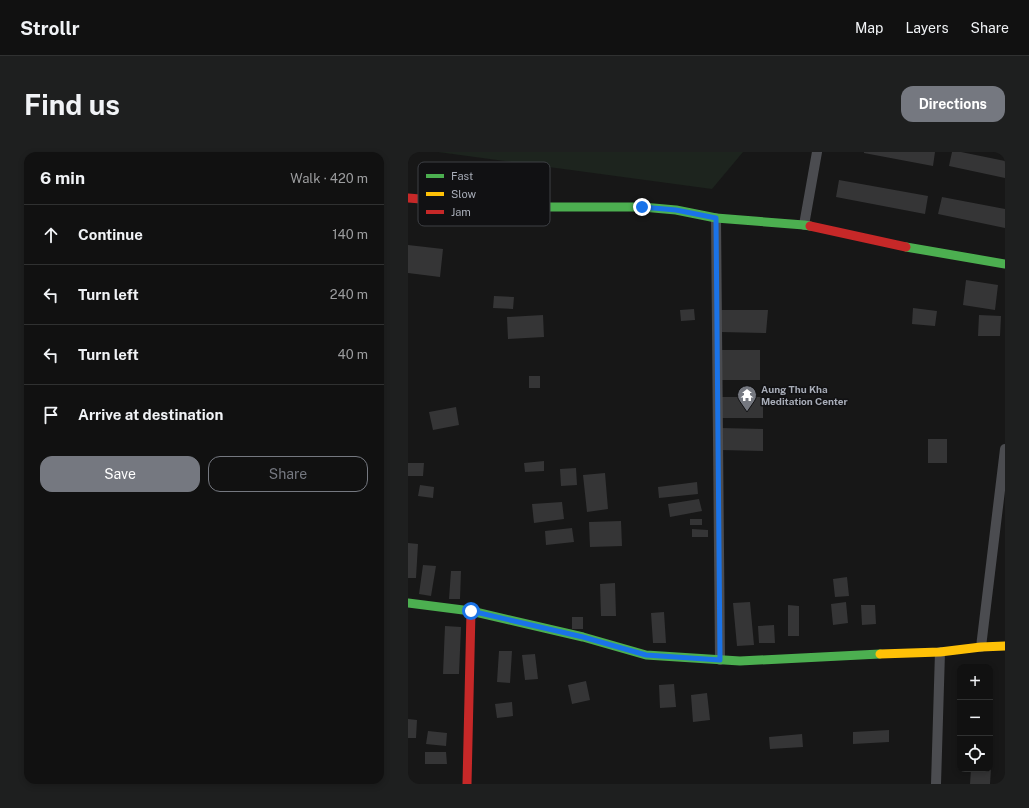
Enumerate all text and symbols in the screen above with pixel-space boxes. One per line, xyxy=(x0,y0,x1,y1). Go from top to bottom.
text: Strollr xyxy=(20,17,79,39)
text: Map xyxy=(855,20,883,36)
text: Layers xyxy=(905,20,949,36)
text: Share xyxy=(971,20,1009,36)
button: Directions xyxy=(901,86,1005,122)
text: Find us xyxy=(24,88,120,121)
legend xyxy=(418,162,550,226)
text: 6 min xyxy=(40,168,85,188)
text: Fast xyxy=(451,170,473,182)
text: Walk · 420 m xyxy=(290,171,368,186)
text: Slow xyxy=(451,188,477,200)
route end xyxy=(633,198,651,216)
text: Jam xyxy=(451,206,471,218)
icon: ahead xyxy=(40,224,62,246)
text: Continue xyxy=(78,226,143,243)
text: 140 m xyxy=(332,227,368,242)
icon: left xyxy=(40,284,62,306)
text: Turn left xyxy=(78,286,139,303)
text: 240 m xyxy=(330,287,368,302)
icon: left xyxy=(40,344,62,366)
text: Turn left xyxy=(78,346,139,363)
text: 40 m xyxy=(337,347,368,362)
place label: Aung Thu Kha Meditation Center xyxy=(761,383,848,407)
temple icon: Aung Thu Kha Meditation Center xyxy=(736,384,758,412)
icon: arrive xyxy=(40,404,62,426)
text: Arrive at destination xyxy=(78,406,223,423)
button: Save xyxy=(40,456,200,492)
button: Share xyxy=(208,456,368,492)
route start xyxy=(462,602,480,620)
map controls xyxy=(957,664,993,772)
button: + xyxy=(957,664,993,700)
button: − xyxy=(957,700,993,736)
button: locate xyxy=(957,736,993,772)

